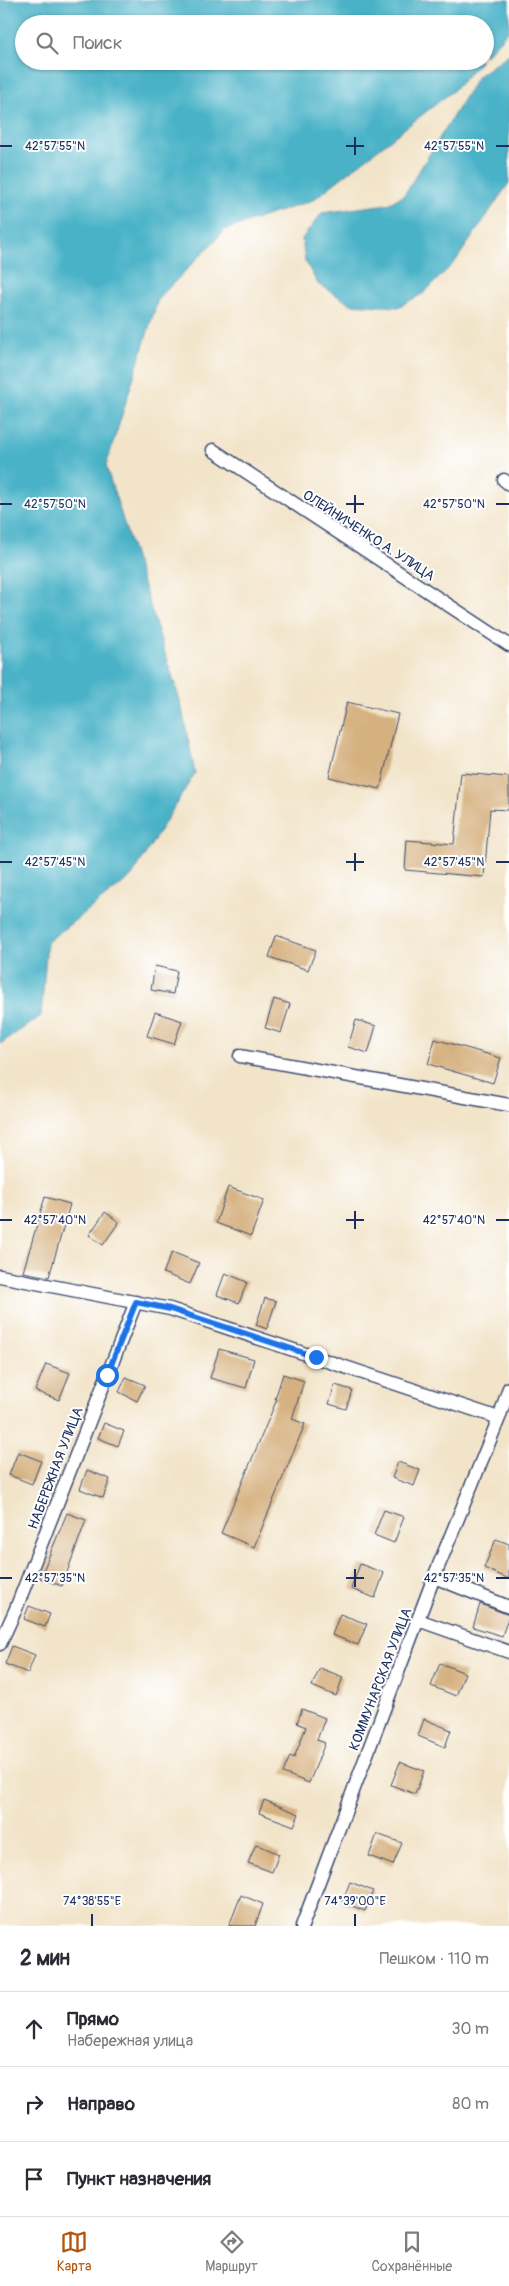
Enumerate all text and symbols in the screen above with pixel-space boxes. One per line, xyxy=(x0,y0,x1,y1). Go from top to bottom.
search box xyxy=(15,15,494,70)
icon: search xyxy=(33,29,61,57)
text: Поиск xyxy=(73,31,123,55)
text: 42°57'55"N xyxy=(25,139,85,154)
text: 42°57'55"N xyxy=(424,139,484,154)
street label: ОЛЕЙНИЧЕНКО А. УЛИЦА xyxy=(299,486,438,585)
text: 42°57'50"N xyxy=(24,497,86,512)
text: 42°57'50"N xyxy=(423,497,485,512)
text: 42°57'45"N xyxy=(25,855,85,870)
text: 42°57'45"N xyxy=(424,855,484,870)
text: 42°57'40"N xyxy=(24,1213,86,1228)
text: 42°57'40"N xyxy=(423,1213,485,1228)
route end xyxy=(305,1346,328,1369)
route start xyxy=(96,1364,119,1387)
street label: НАБЕРЕЖНАЯ УЛИЦА xyxy=(24,1405,87,1532)
text: 42°57'35"N xyxy=(25,1571,85,1586)
text: 42°57'35"N xyxy=(424,1571,484,1586)
street label: КОММУНАРСКАЯ УЛИЦА xyxy=(345,1605,416,1753)
text: 74°38'55"E xyxy=(63,1894,121,1909)
text: 74°39'00"E xyxy=(324,1894,386,1909)
text: 2 мин xyxy=(20,1945,70,1972)
text: Пешком · 110 m xyxy=(380,1949,489,1969)
text: Прямо xyxy=(67,2007,119,2031)
icon: ahead xyxy=(20,2015,48,2043)
text: 30 m xyxy=(451,2019,489,2039)
text: Набережная улица xyxy=(67,2031,193,2051)
icon: right xyxy=(20,2090,48,2118)
text: Направо xyxy=(67,2092,135,2116)
text: 80 m xyxy=(452,2094,489,2114)
icon: arrive xyxy=(20,2165,48,2193)
text: Пункт назначения xyxy=(67,2167,211,2191)
tab: Карта xyxy=(57,2228,92,2275)
tab: Маршрут xyxy=(205,2228,258,2275)
tab: Сохранённые xyxy=(371,2228,452,2275)

